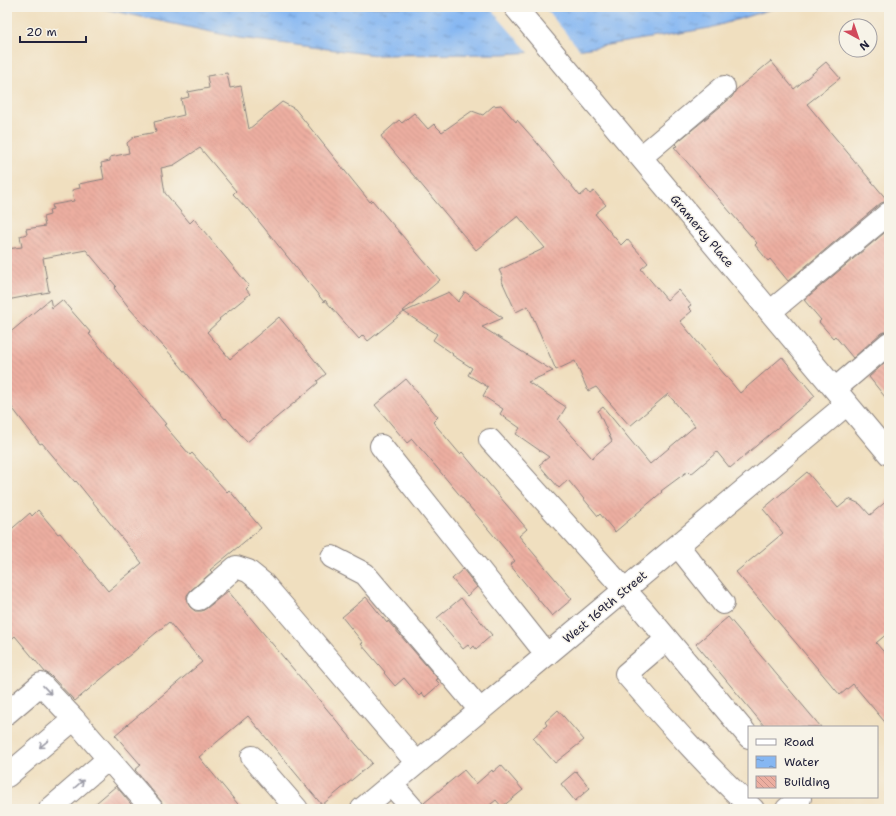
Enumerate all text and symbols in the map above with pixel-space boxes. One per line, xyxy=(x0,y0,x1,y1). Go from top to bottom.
scale bar xyxy=(20,18,86,44)
north arrow xyxy=(838,18,878,58)
text: 20 m xyxy=(26,24,57,40)
text: N xyxy=(856,37,872,54)
street label: Gramercy Place xyxy=(667,191,737,271)
street label: West 169th Street xyxy=(560,567,650,647)
one-way arrow xyxy=(42,685,52,695)
legend xyxy=(748,726,878,798)
text: Road xyxy=(784,734,815,750)
one-way arrow xyxy=(39,740,50,749)
text: Water xyxy=(784,754,820,770)
text: Building xyxy=(784,774,830,790)
one-way arrow xyxy=(74,779,84,788)

